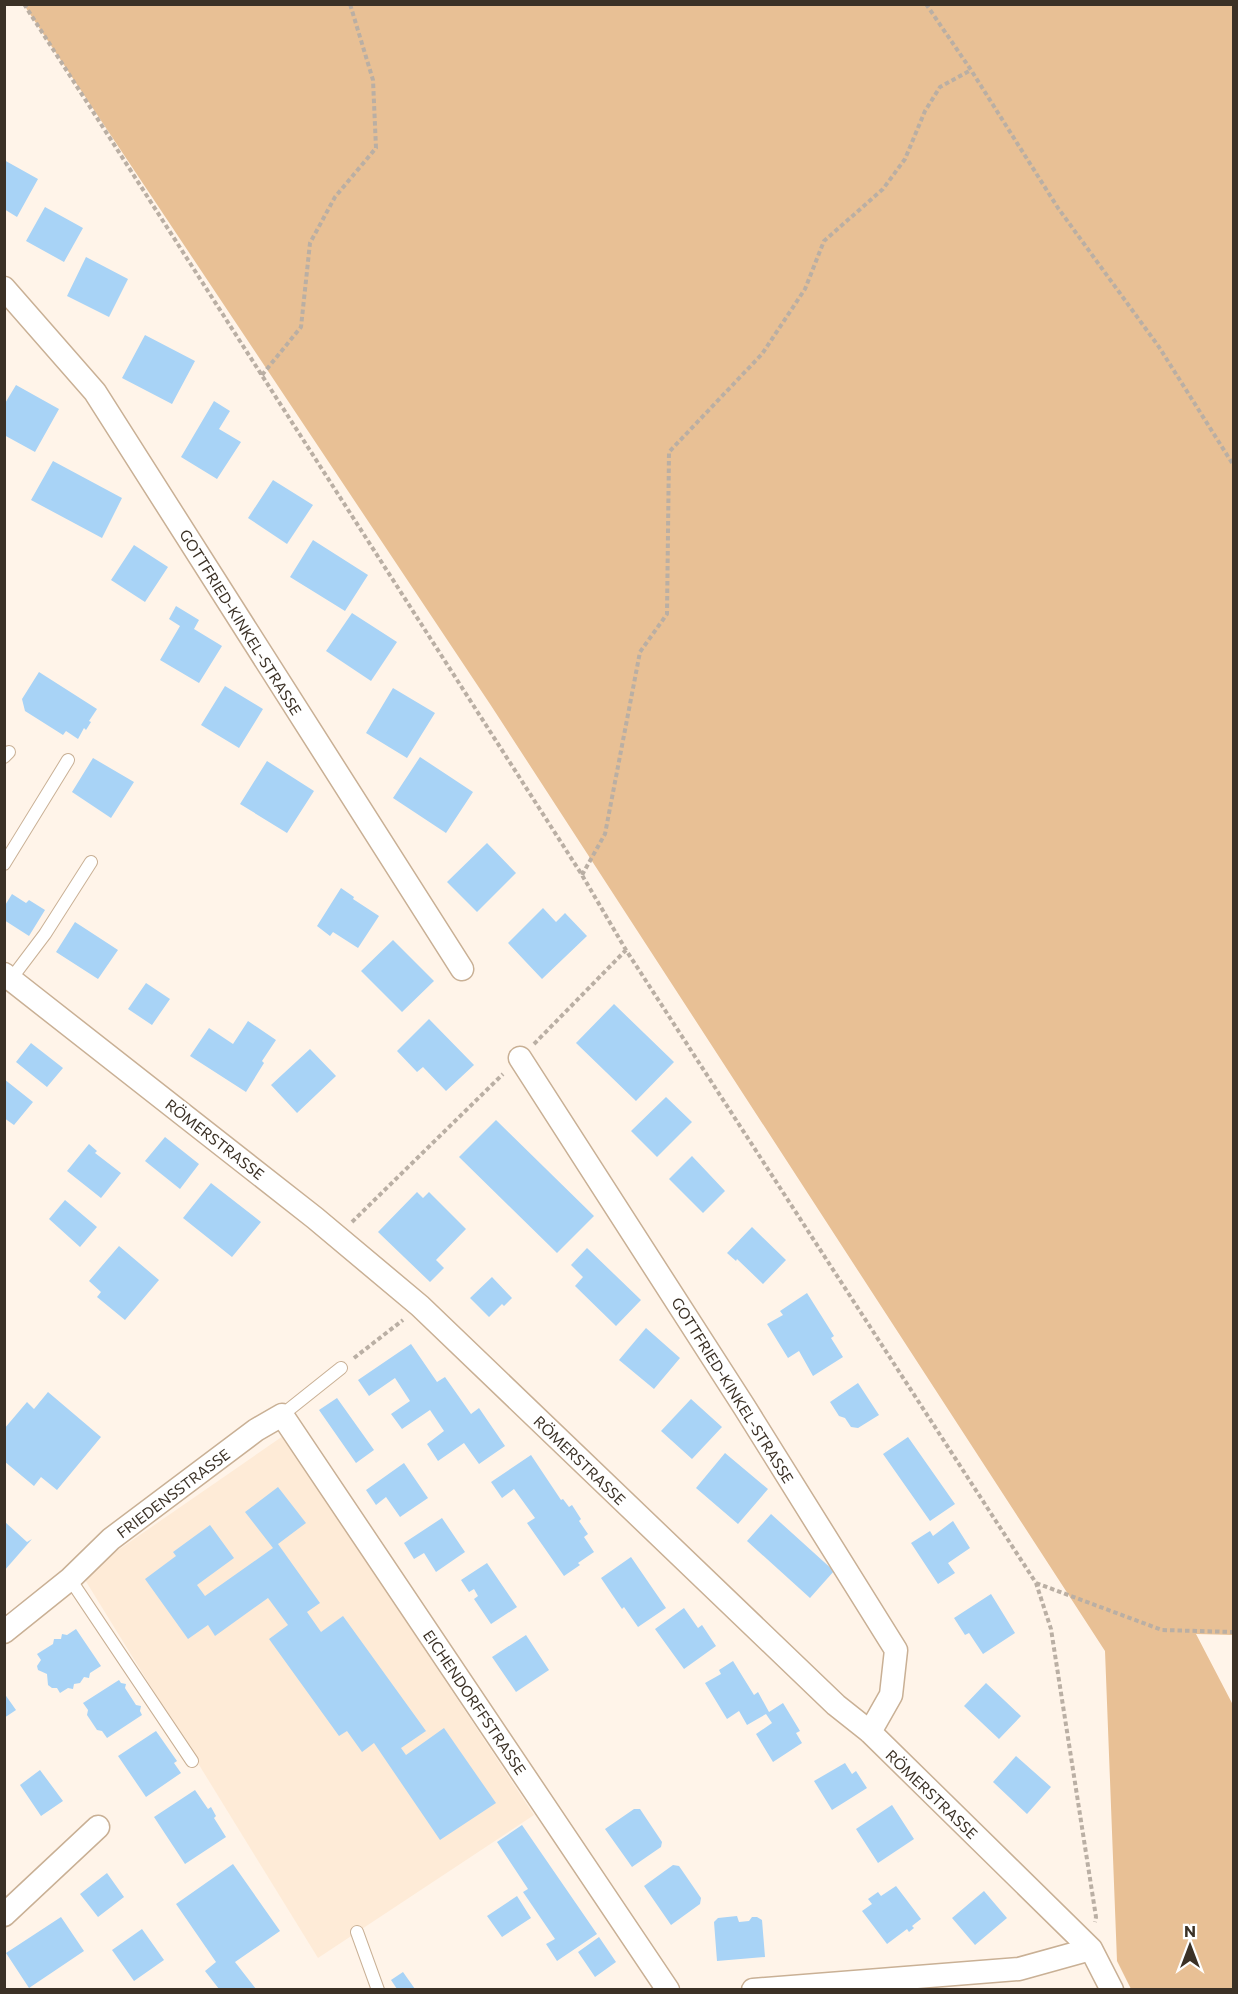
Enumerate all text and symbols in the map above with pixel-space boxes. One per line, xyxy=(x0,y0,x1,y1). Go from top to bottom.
street label: GOTTFRIED-KINKEL-STRASSE xyxy=(176,526,306,718)
street label: RÖMERSTRASSE xyxy=(162,1095,268,1183)
street label: GOTTFRIED-KINKEL-STRASSE xyxy=(668,1294,798,1486)
street label: RÖMERSTRASSE xyxy=(531,1412,630,1508)
street label: FRIEDENSSTRASSE xyxy=(113,1445,233,1541)
street label: EICHENDORFFSTRASSE xyxy=(420,1626,530,1778)
street label: RÖMERSTRASSE xyxy=(883,1746,982,1842)
north arrow xyxy=(1160,1916,1220,1976)
text: N xyxy=(1184,1921,1196,1940)

